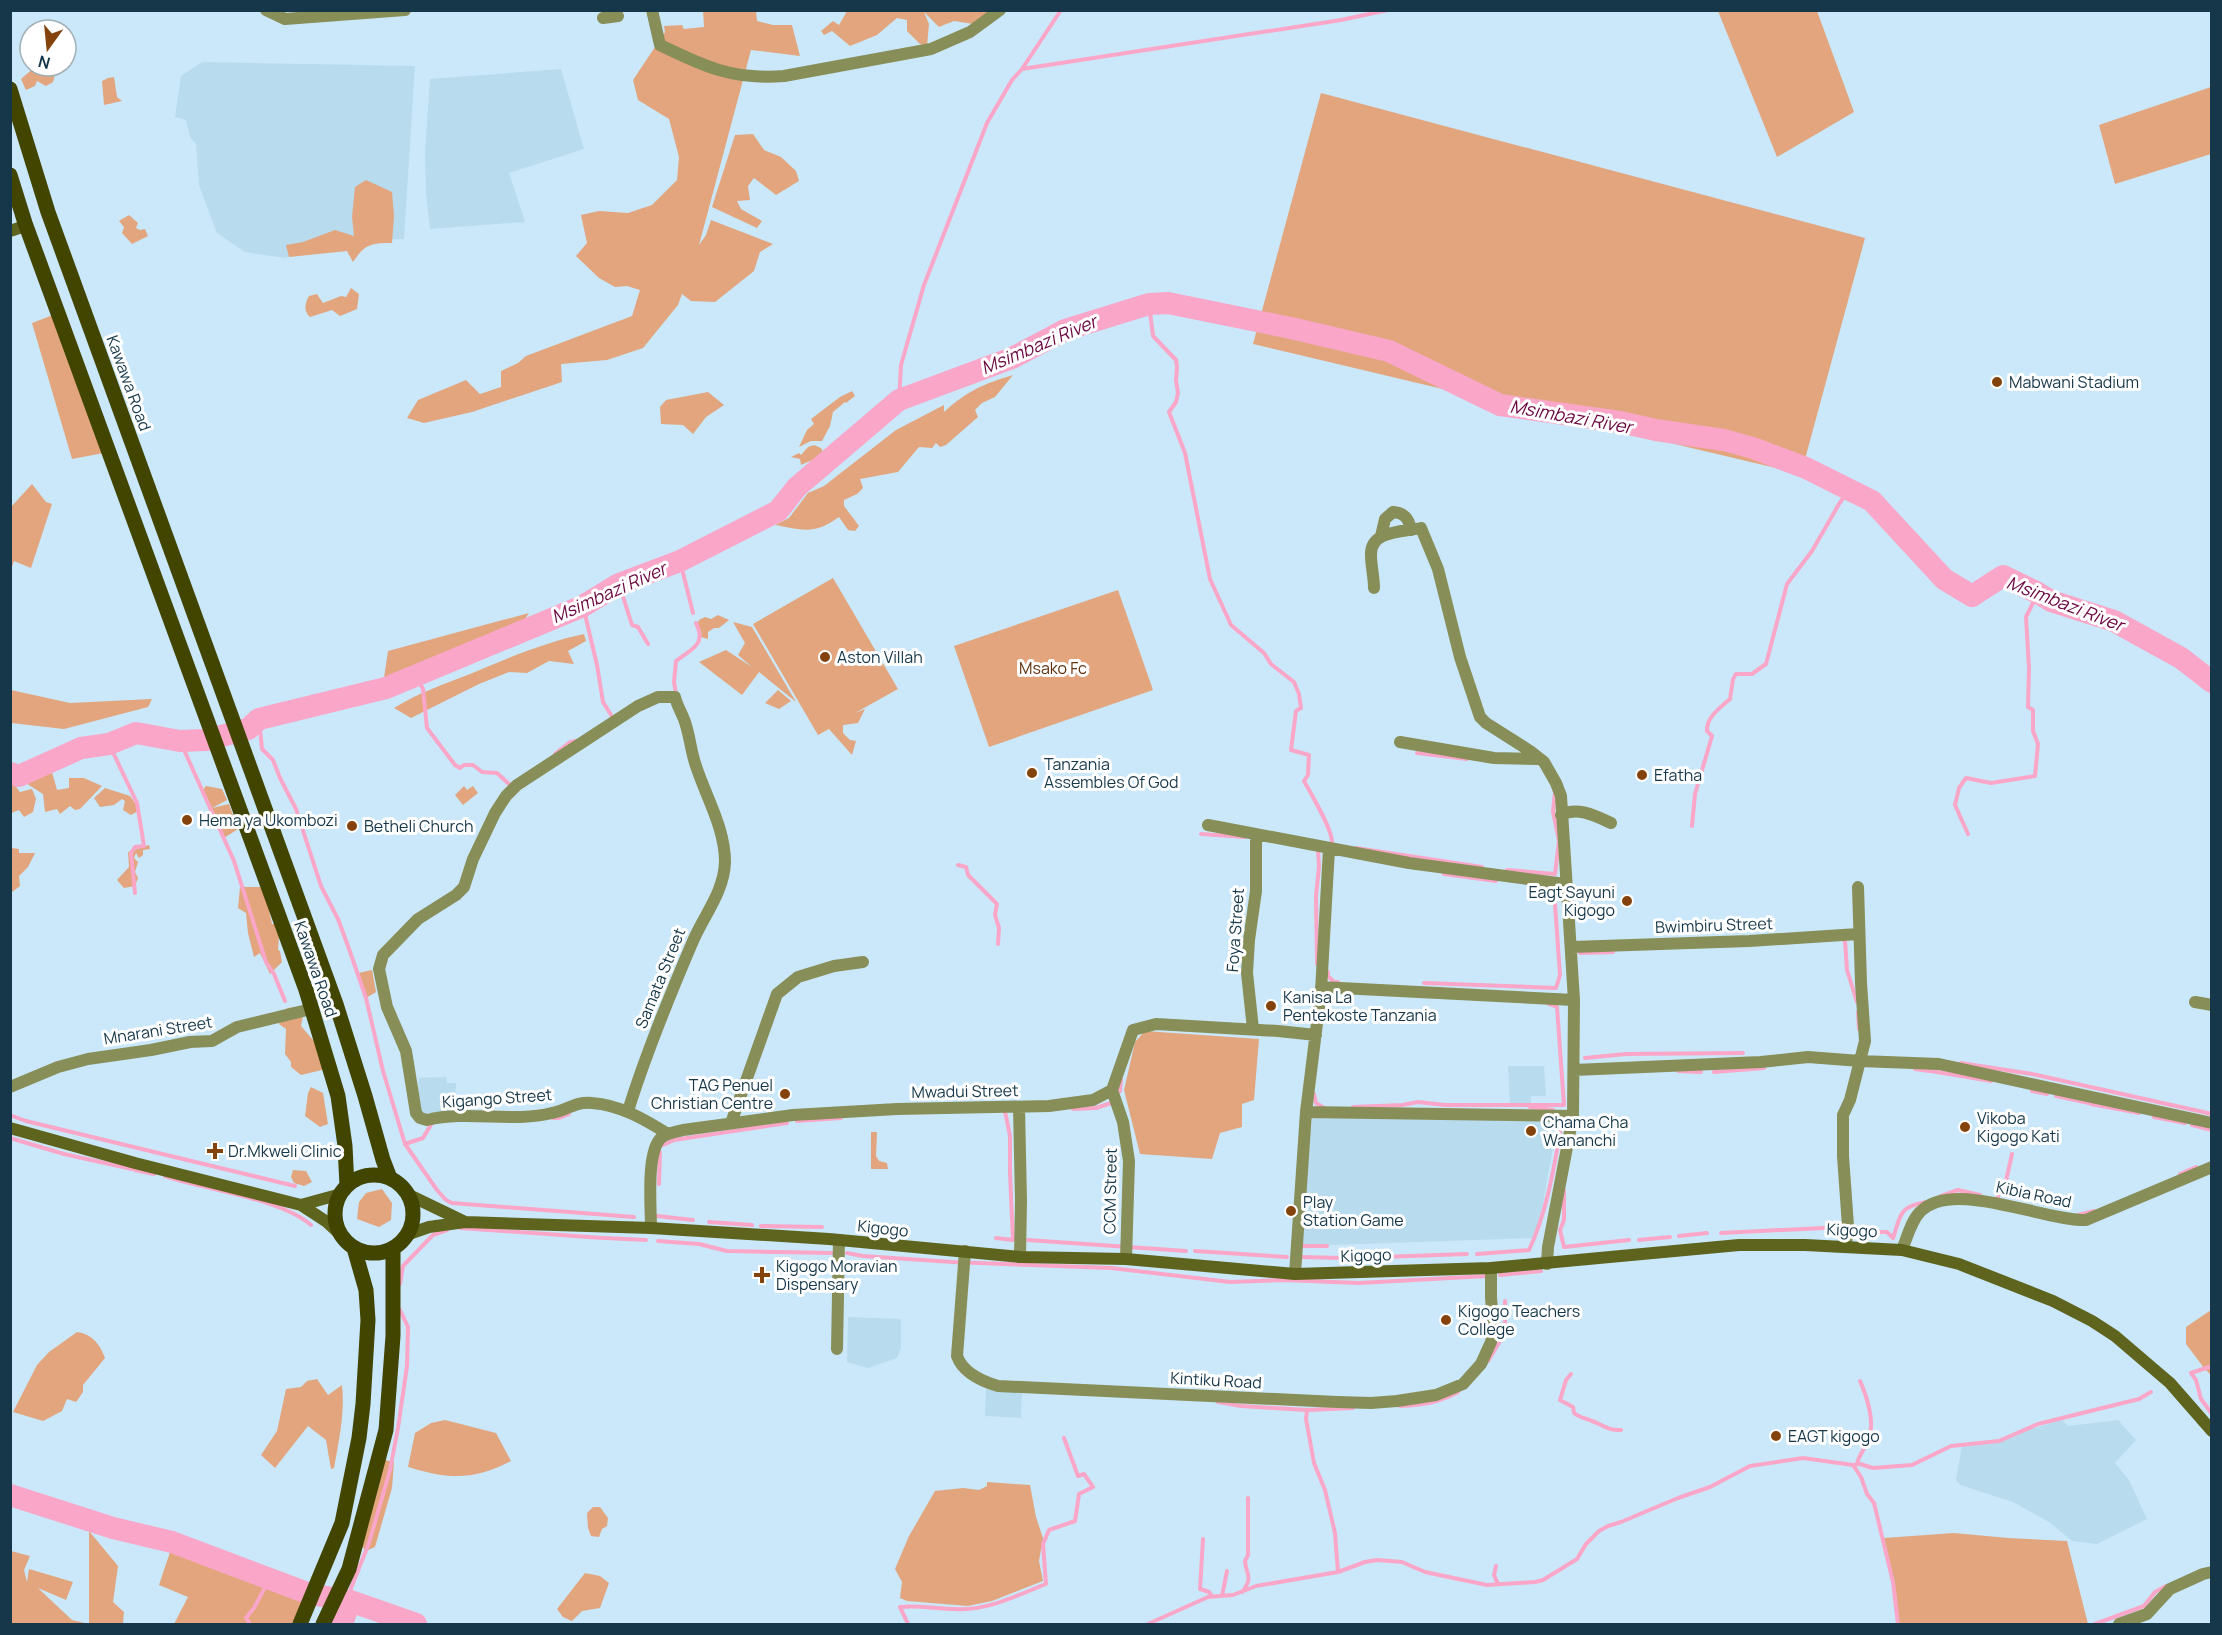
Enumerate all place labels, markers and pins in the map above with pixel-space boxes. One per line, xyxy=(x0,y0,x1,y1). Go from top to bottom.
place label: Mabwani Stadium xyxy=(2009,371,2139,393)
marker: Mabwani Stadium xyxy=(1990,375,2004,389)
place label: Aston Villah xyxy=(837,646,923,668)
marker: Aston Villah xyxy=(818,650,832,664)
place label: Tanzania Assembles Of God xyxy=(1044,753,1178,793)
place label: Efatha xyxy=(1654,764,1702,786)
marker: Tanzania Assembles Of God xyxy=(1025,766,1039,780)
marker: Efatha xyxy=(1635,768,1649,782)
place label: Hema ya Ukombozi xyxy=(199,809,338,831)
marker: Hema ya Ukombozi xyxy=(180,813,194,827)
place label: Betheli Church xyxy=(364,815,474,837)
marker: Betheli Church xyxy=(345,819,359,833)
place label: Eagt Sayuni Kigogo xyxy=(1528,881,1615,921)
marker: Eagt Sayuni Kigogo xyxy=(1620,894,1634,908)
place label: Kanisa La Pentekoste Tanzania xyxy=(1283,986,1437,1026)
marker: Kanisa La Pentekoste Tanzania xyxy=(1264,999,1278,1013)
place label: TAG Penuel Christian Centre xyxy=(651,1074,773,1114)
marker: TAG Penuel Christian Centre xyxy=(778,1087,792,1101)
place label: Vikoba Kigogo Kati xyxy=(1977,1107,2060,1147)
place label: Chama Cha Wananchi xyxy=(1543,1111,1628,1151)
marker: Vikoba Kigogo Kati xyxy=(1958,1120,1972,1134)
marker: Chama Cha Wananchi xyxy=(1524,1124,1538,1138)
place label: Dr.Mkweli Clinic xyxy=(228,1140,342,1162)
marker: Dr.Mkweli Clinic xyxy=(206,1142,224,1160)
place label: Play Station Game xyxy=(1303,1191,1404,1231)
marker: Play Station Game xyxy=(1284,1204,1298,1218)
place label: Kigogo Moravian Dispensary xyxy=(776,1255,898,1295)
marker: Kigogo Moravian Dispensary xyxy=(753,1266,771,1284)
place label: Kigogo Teachers College xyxy=(1458,1300,1580,1340)
marker: Kigogo Teachers College xyxy=(1439,1313,1453,1327)
place label: EAGT kigogo xyxy=(1788,1425,1880,1447)
marker: EAGT kigogo xyxy=(1769,1429,1783,1443)

